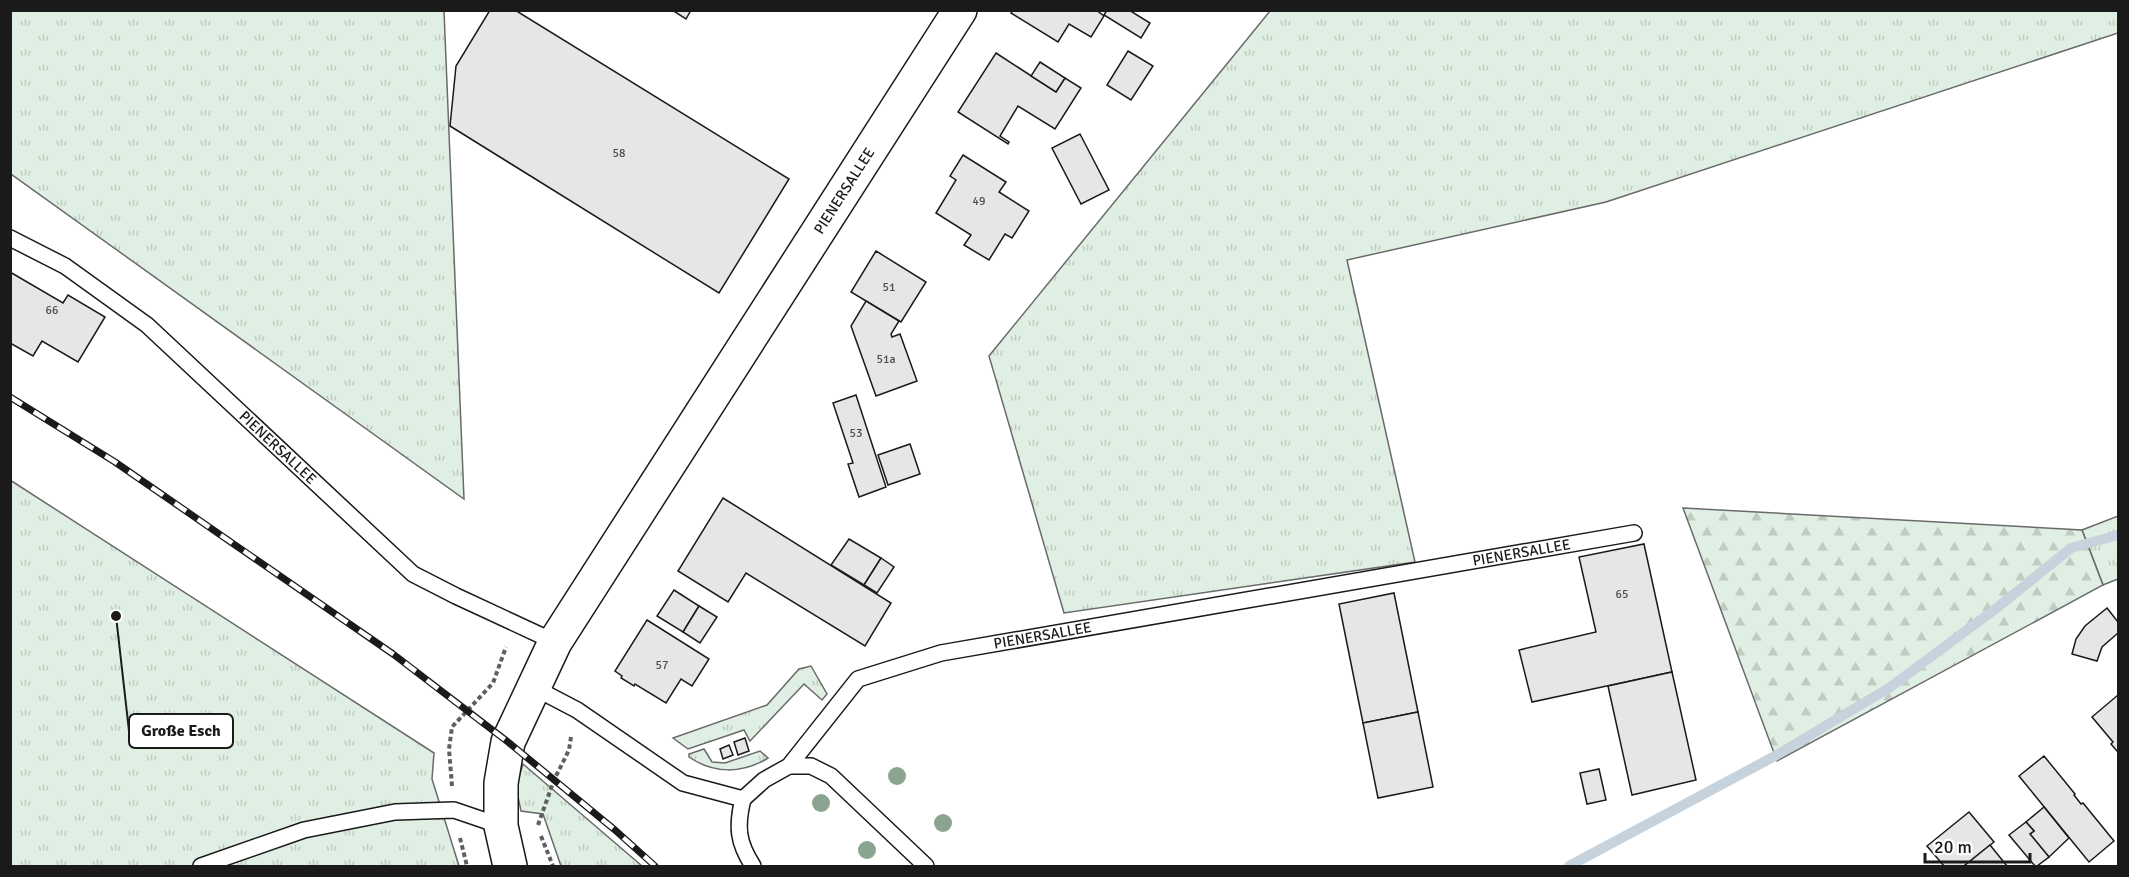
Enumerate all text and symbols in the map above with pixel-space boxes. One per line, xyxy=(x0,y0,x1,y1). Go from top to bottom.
street label: PIENERSALLEE xyxy=(810,144,878,237)
house number: 58 xyxy=(613,146,625,161)
house number: 49 xyxy=(973,194,985,209)
house number: 51 xyxy=(883,280,895,295)
house number: 66 xyxy=(46,303,58,318)
house number: 51a xyxy=(876,352,896,367)
street label: PIENERSALLEE xyxy=(236,407,320,488)
house number: 53 xyxy=(850,426,862,441)
street label: PIENERSALLEE xyxy=(1471,535,1572,570)
house number: 65 xyxy=(1616,587,1628,602)
street label: PIENERSALLEE xyxy=(992,618,1093,653)
house number: 57 xyxy=(656,658,668,673)
callout: Große Esch xyxy=(129,714,233,748)
text: Große Esch xyxy=(141,721,221,741)
scale bar xyxy=(1925,826,2030,864)
text: 20 m xyxy=(1934,836,1972,858)

